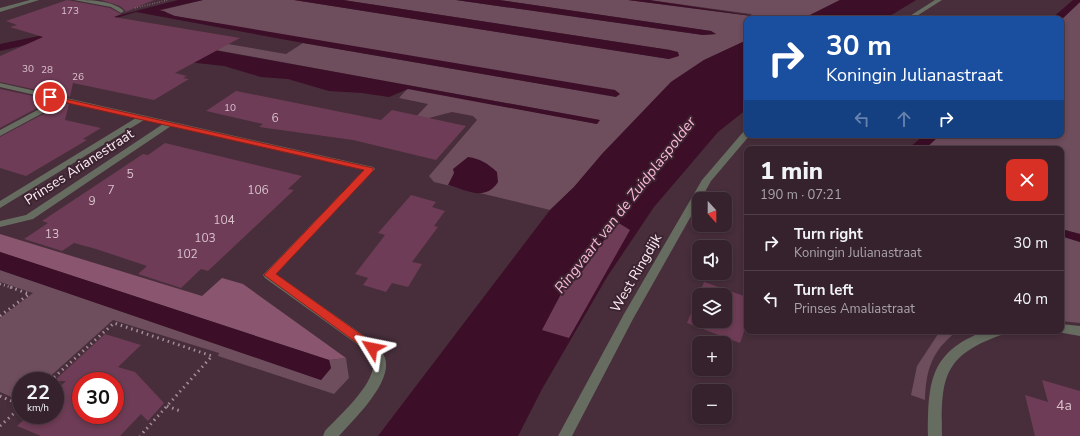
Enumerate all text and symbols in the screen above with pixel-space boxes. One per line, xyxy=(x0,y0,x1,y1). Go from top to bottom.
house number: 173 xyxy=(61,4,79,18)
text: 30 m xyxy=(826,27,892,65)
icon: right xyxy=(760,32,812,84)
house number: 30 xyxy=(22,62,34,76)
house number: 28 xyxy=(41,63,53,77)
text: Koningin Julianastraat xyxy=(826,63,1003,87)
house number: 26 xyxy=(72,70,84,84)
pin xyxy=(33,80,67,114)
icon: arrive xyxy=(39,86,61,108)
house number: 10 xyxy=(224,101,236,115)
icon: left xyxy=(851,108,873,130)
icon: ahead xyxy=(893,108,915,130)
icon: right xyxy=(935,108,957,130)
house number: 6 xyxy=(271,110,279,126)
water label: Ringvaart van de Zuidplaspolder xyxy=(550,112,701,297)
street label: Prinses Arianestraat xyxy=(21,124,138,210)
text: 1 min xyxy=(760,155,823,187)
button: close xyxy=(1006,159,1048,201)
house number: 5 xyxy=(126,166,134,182)
house number: 7 xyxy=(107,182,115,198)
house number: 106 xyxy=(247,182,269,198)
text: 190 m · 07:21 xyxy=(760,186,842,204)
north arrow xyxy=(692,192,732,232)
map controls xyxy=(692,192,732,424)
house number: 9 xyxy=(88,193,96,209)
house number: 104 xyxy=(213,212,235,228)
text: Turn right xyxy=(794,224,863,244)
house number: 13 xyxy=(45,226,59,242)
street label: West Ringdijk xyxy=(606,229,667,316)
house number: 103 xyxy=(194,230,216,246)
icon: right xyxy=(760,232,782,254)
text: 30 m xyxy=(1013,233,1048,253)
button: sound xyxy=(692,240,732,280)
text: Koningin Julianastraat xyxy=(794,244,922,262)
house number: 102 xyxy=(176,246,198,262)
text: Turn left xyxy=(794,280,853,300)
button: layers xyxy=(692,288,732,328)
icon: left xyxy=(760,288,782,310)
text: 40 m xyxy=(1013,289,1048,309)
text: Prinses Amaliastraat xyxy=(794,300,915,318)
position arrow xyxy=(351,327,393,369)
button: + xyxy=(692,336,732,376)
speed limit sign: 30 xyxy=(72,372,124,424)
text: 22 xyxy=(26,379,50,406)
button: − xyxy=(692,384,732,424)
house number: 4a xyxy=(1056,396,1072,415)
text: km/h xyxy=(27,401,49,415)

